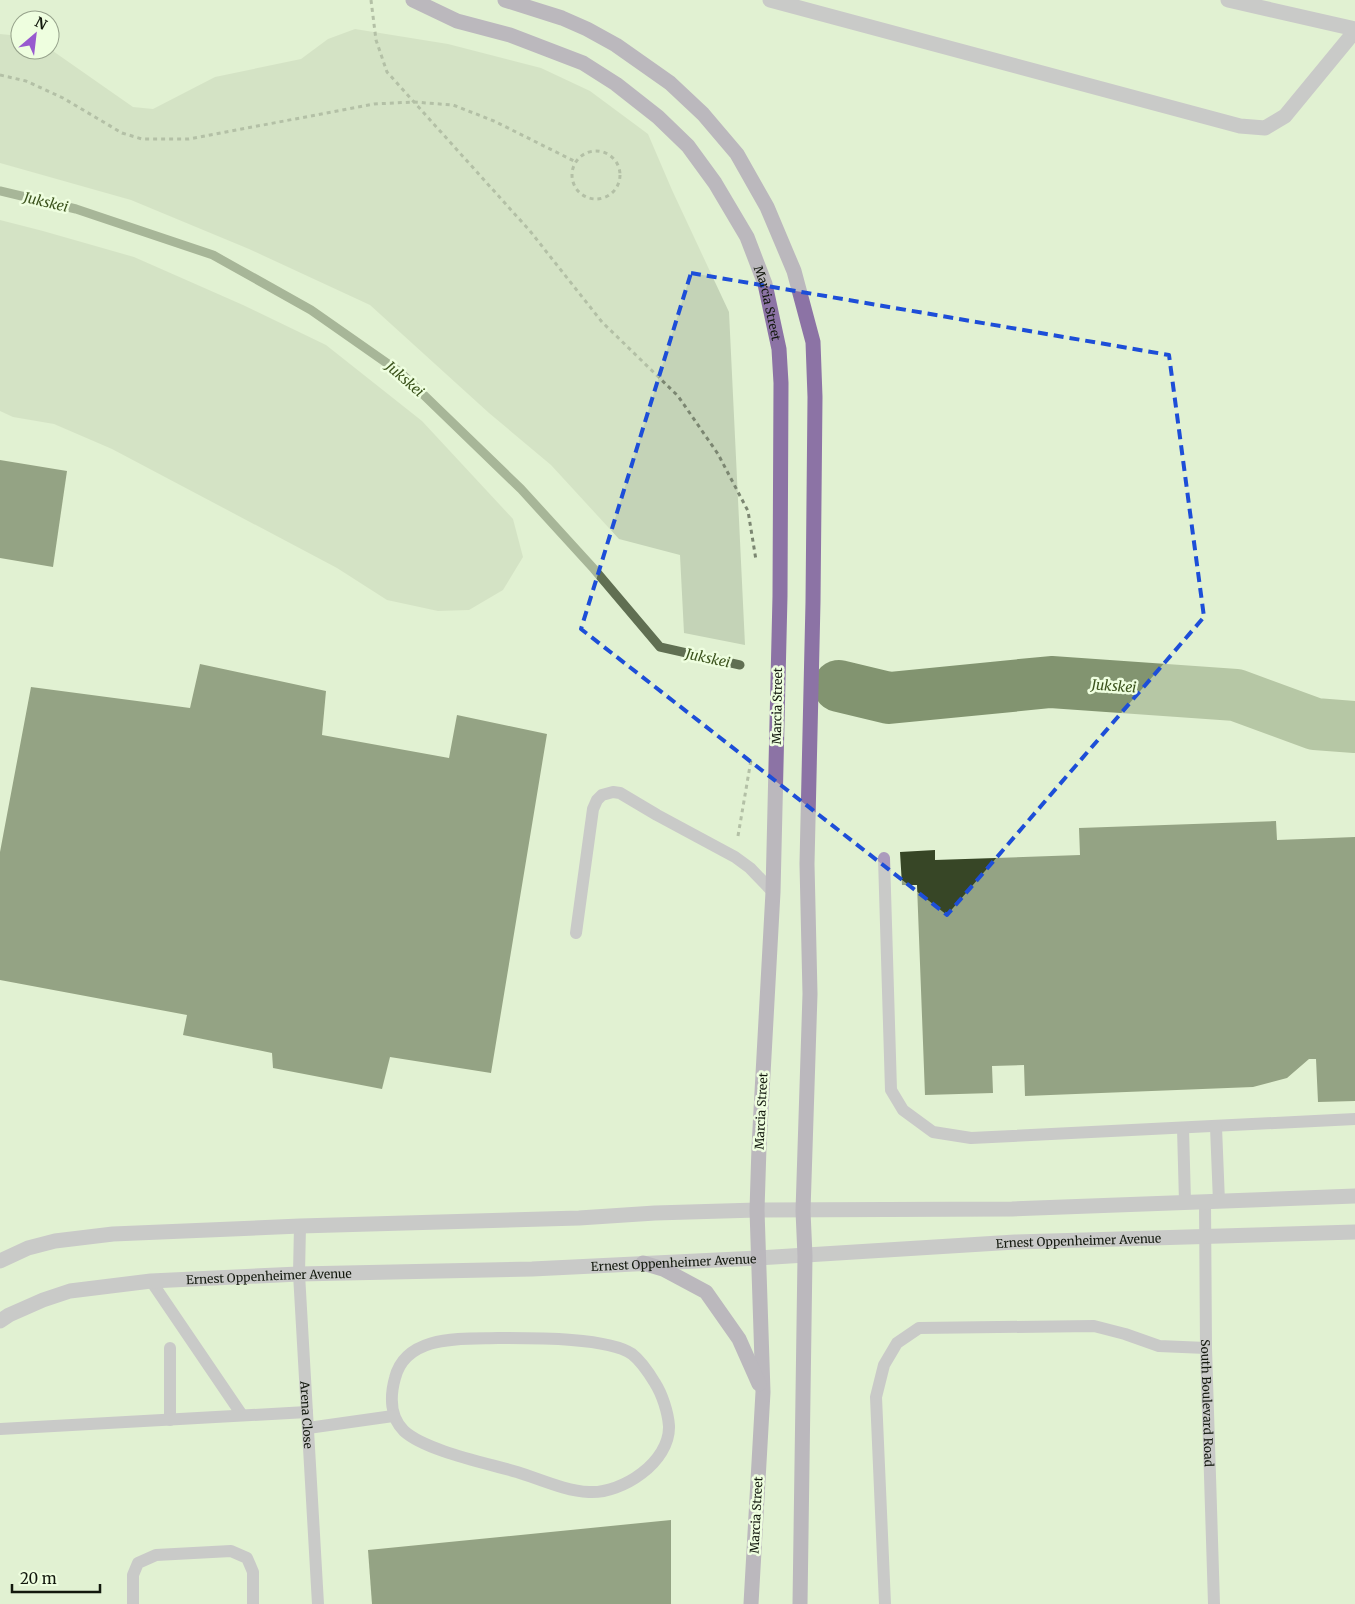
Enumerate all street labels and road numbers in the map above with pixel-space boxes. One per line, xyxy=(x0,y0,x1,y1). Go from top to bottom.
street label: Marcia Street xyxy=(751,263,785,342)
street label: Marcia Street xyxy=(769,667,785,745)
street label: Marcia Street xyxy=(751,1072,771,1150)
street label: Ernest Oppenheimer Avenue xyxy=(995,1230,1161,1251)
street label: Ernest Oppenheimer Avenue xyxy=(590,1251,757,1274)
street label: Ernest Oppenheimer Avenue xyxy=(186,1265,352,1287)
street label: South Boulevard Road xyxy=(1198,1339,1217,1467)
street label: Arena Close xyxy=(298,1379,317,1449)
street label: Marcia Street xyxy=(746,1476,766,1554)

